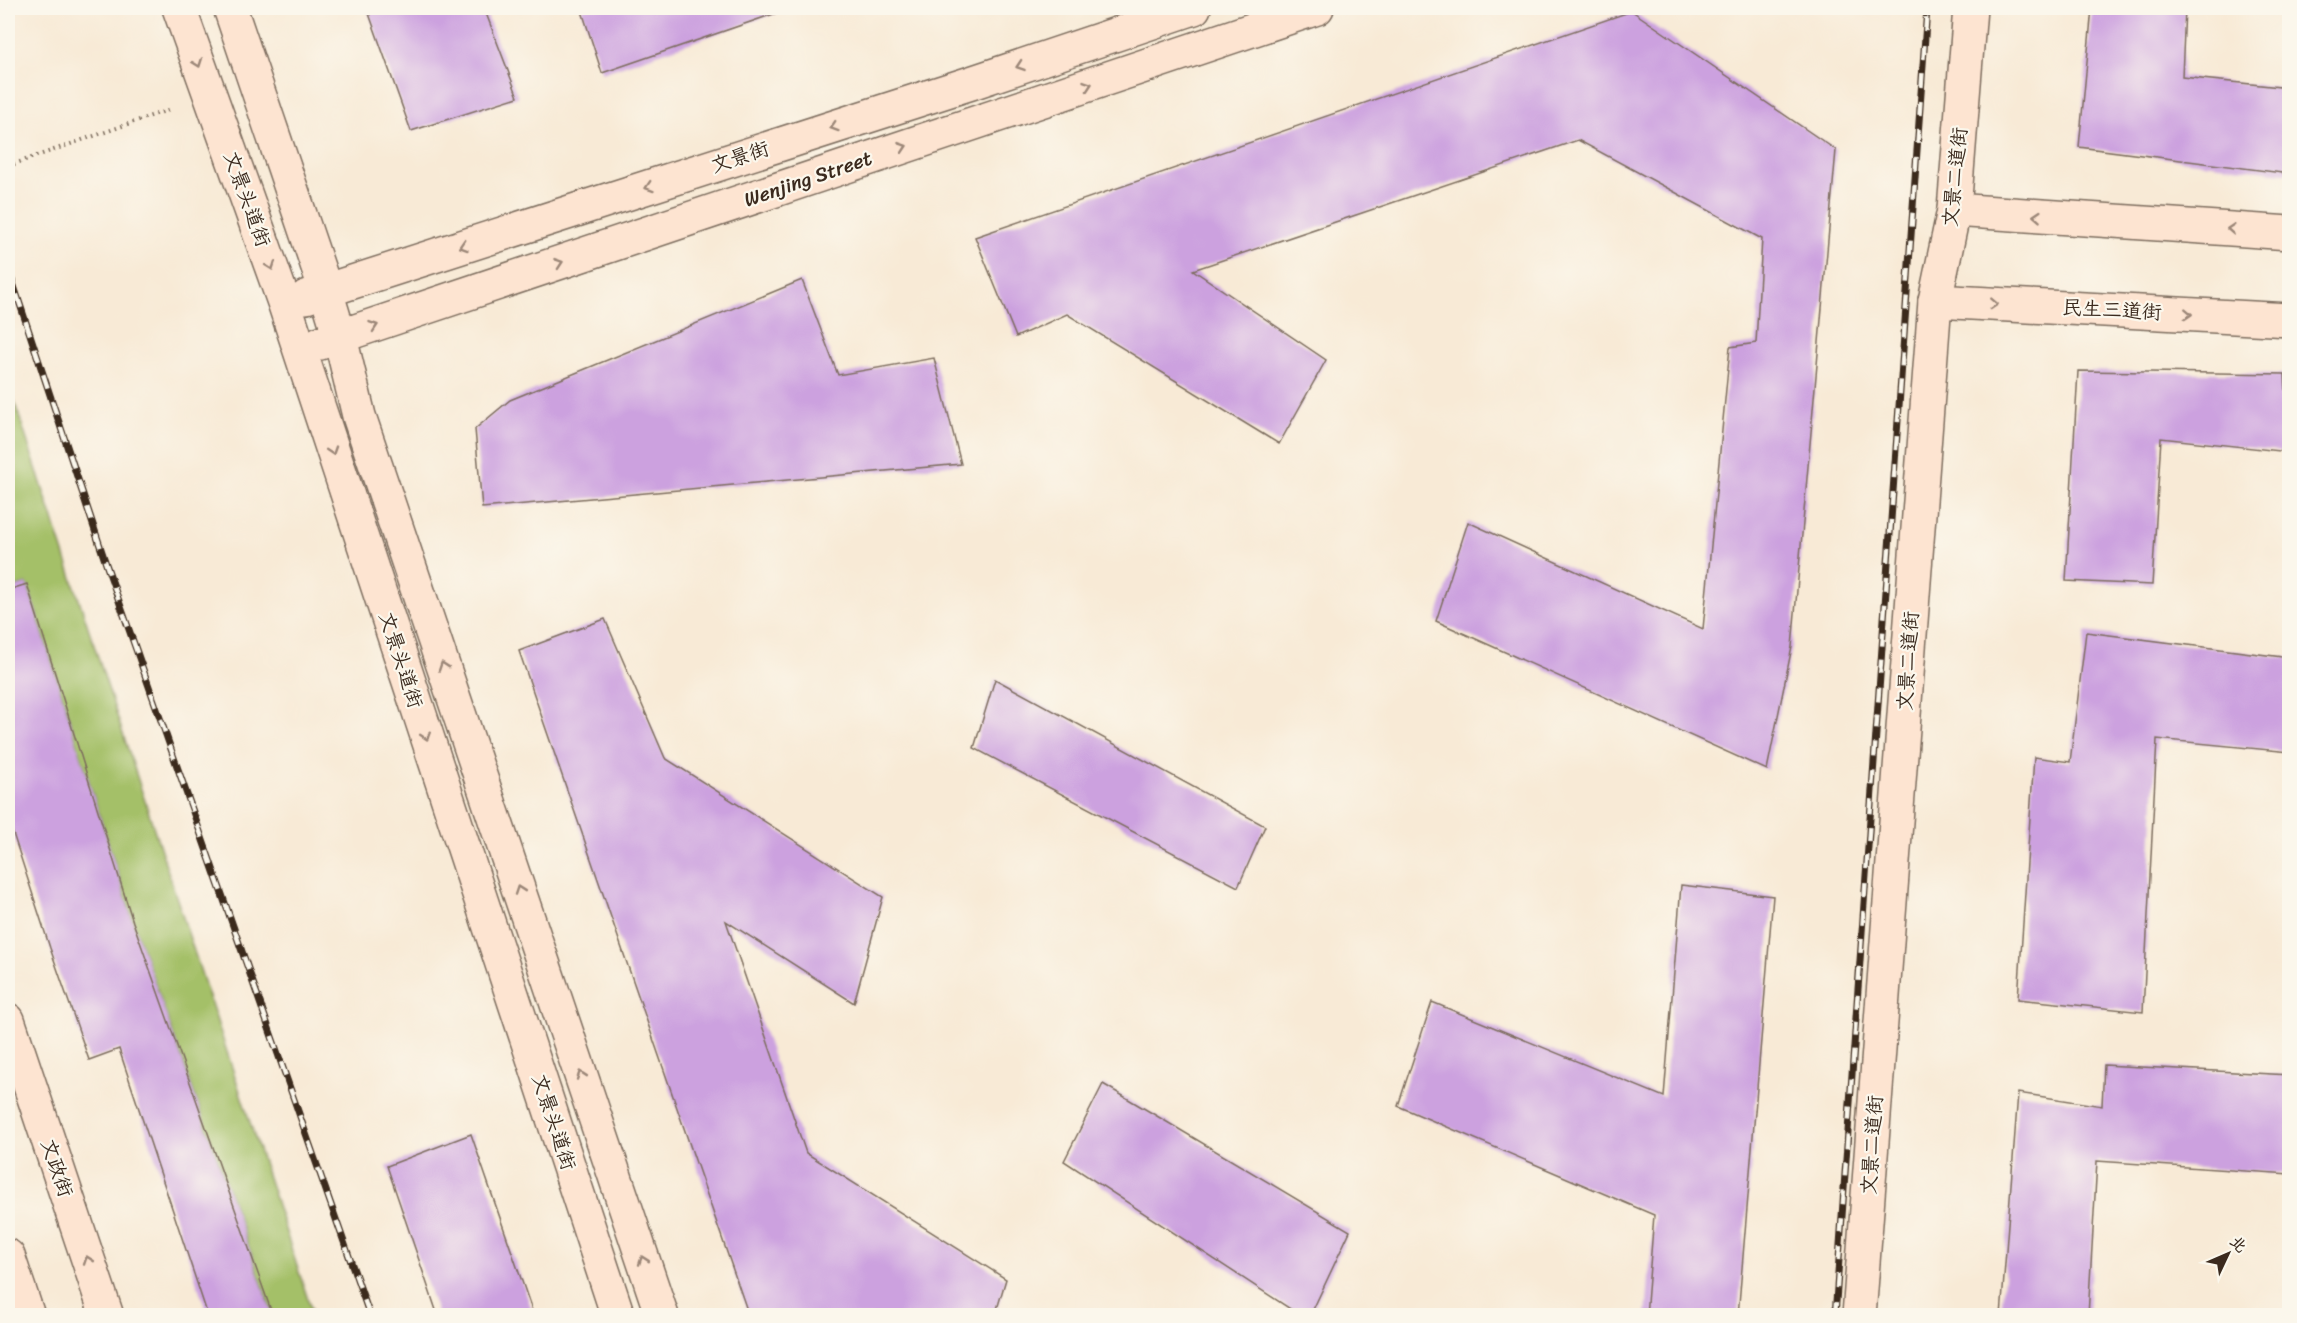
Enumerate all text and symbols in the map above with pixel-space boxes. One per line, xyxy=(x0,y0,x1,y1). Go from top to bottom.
one-way arrow xyxy=(191,57,204,67)
one-way arrow xyxy=(1015,59,1026,72)
one-way arrow xyxy=(1082,79,1093,92)
one-way arrow xyxy=(829,119,840,132)
street label: 文景二道街 xyxy=(1932,125,1978,229)
street label: 文景街 xyxy=(706,131,774,183)
street label: Wenjing Street xyxy=(739,141,877,217)
one-way arrow xyxy=(897,142,908,155)
street label: 文景头道街 xyxy=(213,146,281,252)
one-way arrow xyxy=(644,179,655,192)
one-way arrow xyxy=(2032,210,2041,223)
one-way arrow xyxy=(2227,223,2236,236)
one-way arrow xyxy=(458,239,469,252)
one-way arrow xyxy=(553,258,564,271)
one-way arrow xyxy=(264,260,277,271)
street label: 民生三道街 xyxy=(2061,290,2163,330)
one-way arrow xyxy=(1989,298,1998,311)
one-way arrow xyxy=(2184,308,2193,321)
one-way arrow xyxy=(368,320,379,333)
one-way arrow xyxy=(325,445,337,456)
street label: 文景头道街 xyxy=(369,607,433,713)
street label: 文景二道街 xyxy=(1887,610,1929,712)
one-way arrow xyxy=(438,661,450,672)
one-way arrow xyxy=(419,730,431,741)
one-way arrow xyxy=(513,886,526,896)
street label: 文景头道街 xyxy=(522,1069,586,1175)
one-way arrow xyxy=(576,1070,588,1081)
street label: 文景二道街 xyxy=(1851,1094,1893,1196)
street label: 文政街 xyxy=(31,1134,83,1202)
north arrow xyxy=(2198,1224,2258,1284)
text: 北 xyxy=(2222,1228,2254,1260)
one-way arrow xyxy=(83,1255,96,1266)
one-way arrow xyxy=(638,1255,651,1266)

